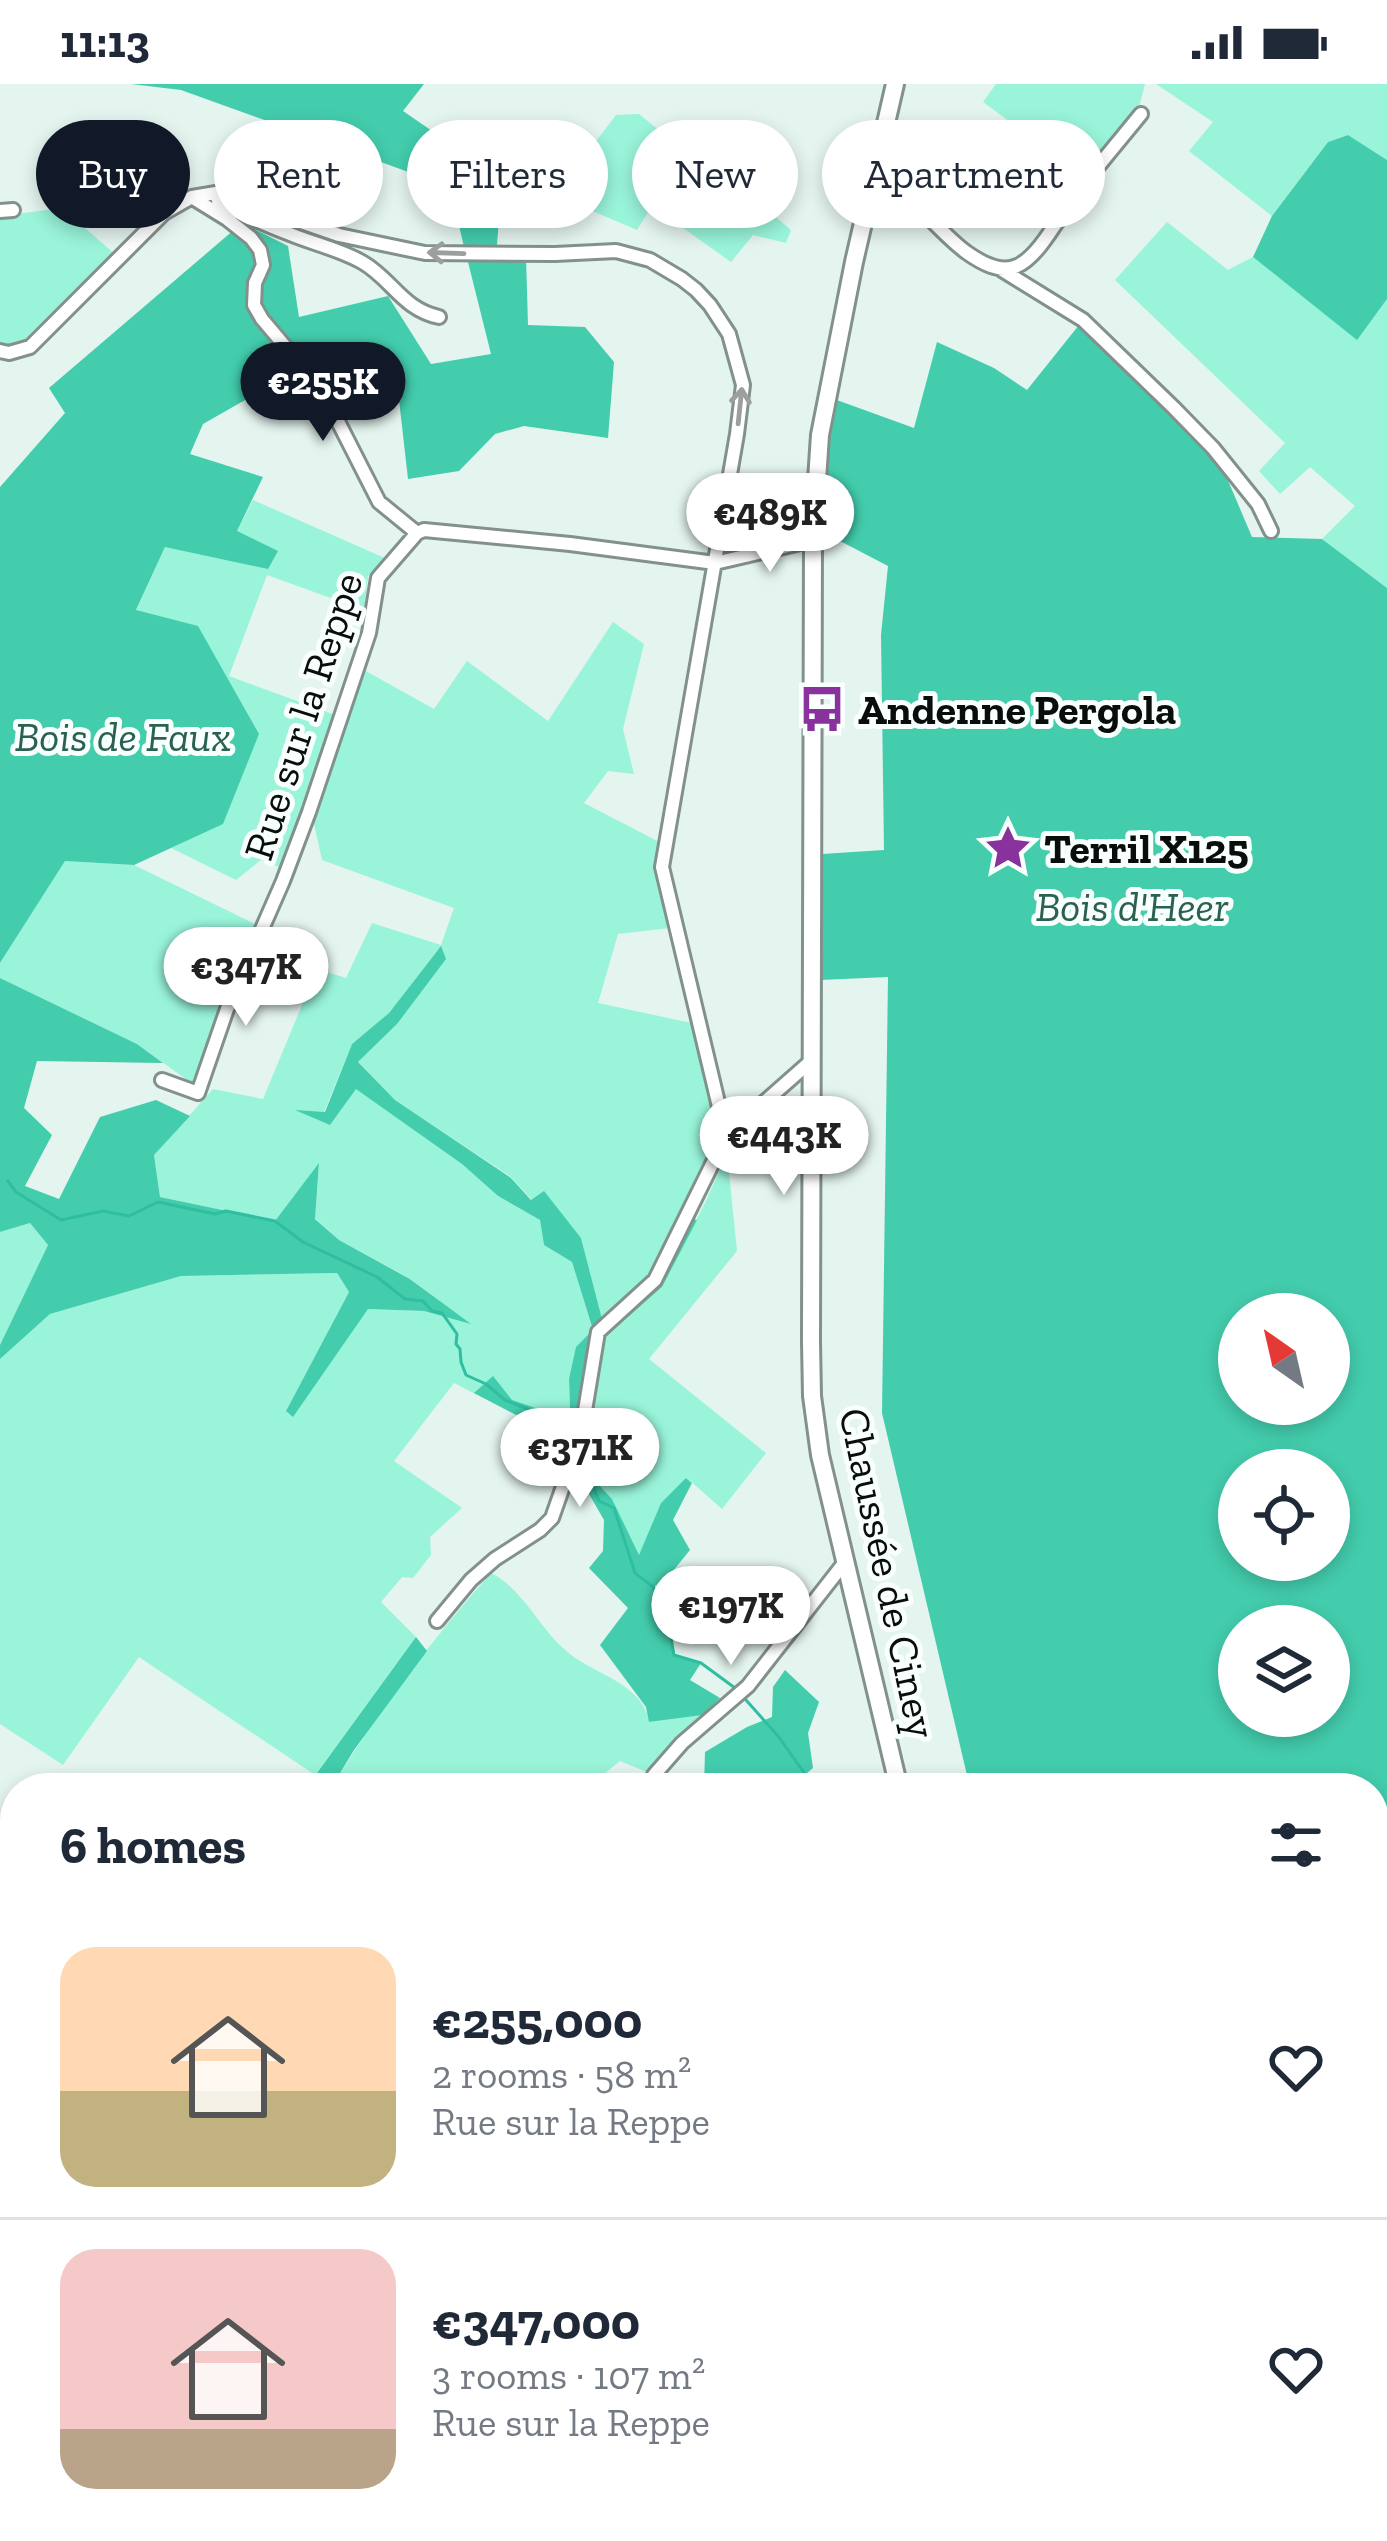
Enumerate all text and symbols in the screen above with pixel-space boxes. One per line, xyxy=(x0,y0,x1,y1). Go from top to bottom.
text: 11:13 xyxy=(60,15,150,69)
chip: Buy xyxy=(36,120,190,228)
chip: Rent xyxy=(214,120,383,228)
chip: Filters xyxy=(407,120,608,228)
chip: New xyxy=(632,120,798,228)
chip: Apartment xyxy=(822,120,1105,228)
one-way arrow xyxy=(427,242,466,265)
pin: €255K xyxy=(239,342,407,444)
text: €255K xyxy=(267,357,379,404)
one-way arrow xyxy=(730,388,752,427)
pin: €489K xyxy=(686,473,854,575)
text: €489K xyxy=(713,488,827,535)
street label: Rue sur la Reppe xyxy=(233,566,373,866)
bus stop icon: Andenne Pergola xyxy=(797,684,847,734)
place label: Andenne Pergola xyxy=(858,684,1176,735)
park label: Bois de Faux xyxy=(15,711,231,762)
place icon: Terril X125 xyxy=(983,823,1033,873)
place label: Terril X125 xyxy=(1044,823,1249,874)
park label: Bois d'Heer xyxy=(1036,881,1229,932)
pin: €347K xyxy=(162,927,330,1029)
text: €347K xyxy=(191,942,301,989)
pin: €443K xyxy=(700,1096,868,1198)
text: €443K xyxy=(727,1111,841,1158)
north arrow xyxy=(1218,1293,1350,1425)
map controls xyxy=(1218,1293,1350,1737)
street label: Chaussée de Ciney xyxy=(828,1403,948,1743)
pin: €371K xyxy=(496,1408,664,1510)
text: €371K xyxy=(527,1423,633,1470)
button: locate xyxy=(1218,1449,1350,1581)
pin: €197K xyxy=(647,1566,815,1668)
text: €197K xyxy=(678,1581,784,1628)
button: layers xyxy=(1218,1605,1350,1737)
icon: filters xyxy=(1263,1812,1329,1878)
text: 6 homes xyxy=(60,1815,246,1876)
text: €255,000 xyxy=(432,1990,642,2051)
icon: home xyxy=(156,1995,300,2139)
icon: heart xyxy=(1263,2034,1329,2100)
text: 2 rooms · 58 m² xyxy=(432,2051,691,2098)
text: Rue sur la Reppe xyxy=(432,2098,710,2145)
text: €347,000 xyxy=(432,2291,640,2352)
icon: home xyxy=(156,2297,300,2441)
icon: heart xyxy=(1263,2336,1329,2402)
text: 3 rooms · 107 m² xyxy=(432,2352,705,2399)
text: Rue sur la Reppe xyxy=(432,2399,710,2446)

